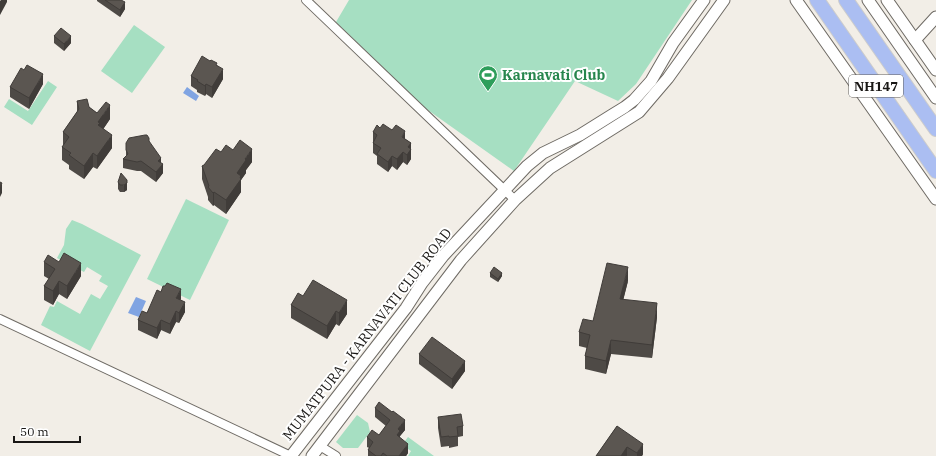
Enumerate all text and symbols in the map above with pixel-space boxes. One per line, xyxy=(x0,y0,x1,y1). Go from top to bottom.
sports icon: Karnavati Club xyxy=(477,64,499,92)
place label: Karnavati Club xyxy=(502,66,605,84)
road number: NH147 xyxy=(849,75,903,97)
street label: MUMATPURA - KARNAVATI CLUB ROAD xyxy=(279,224,456,444)
scale bar xyxy=(14,418,80,444)
text: 50 m xyxy=(20,424,49,439)

